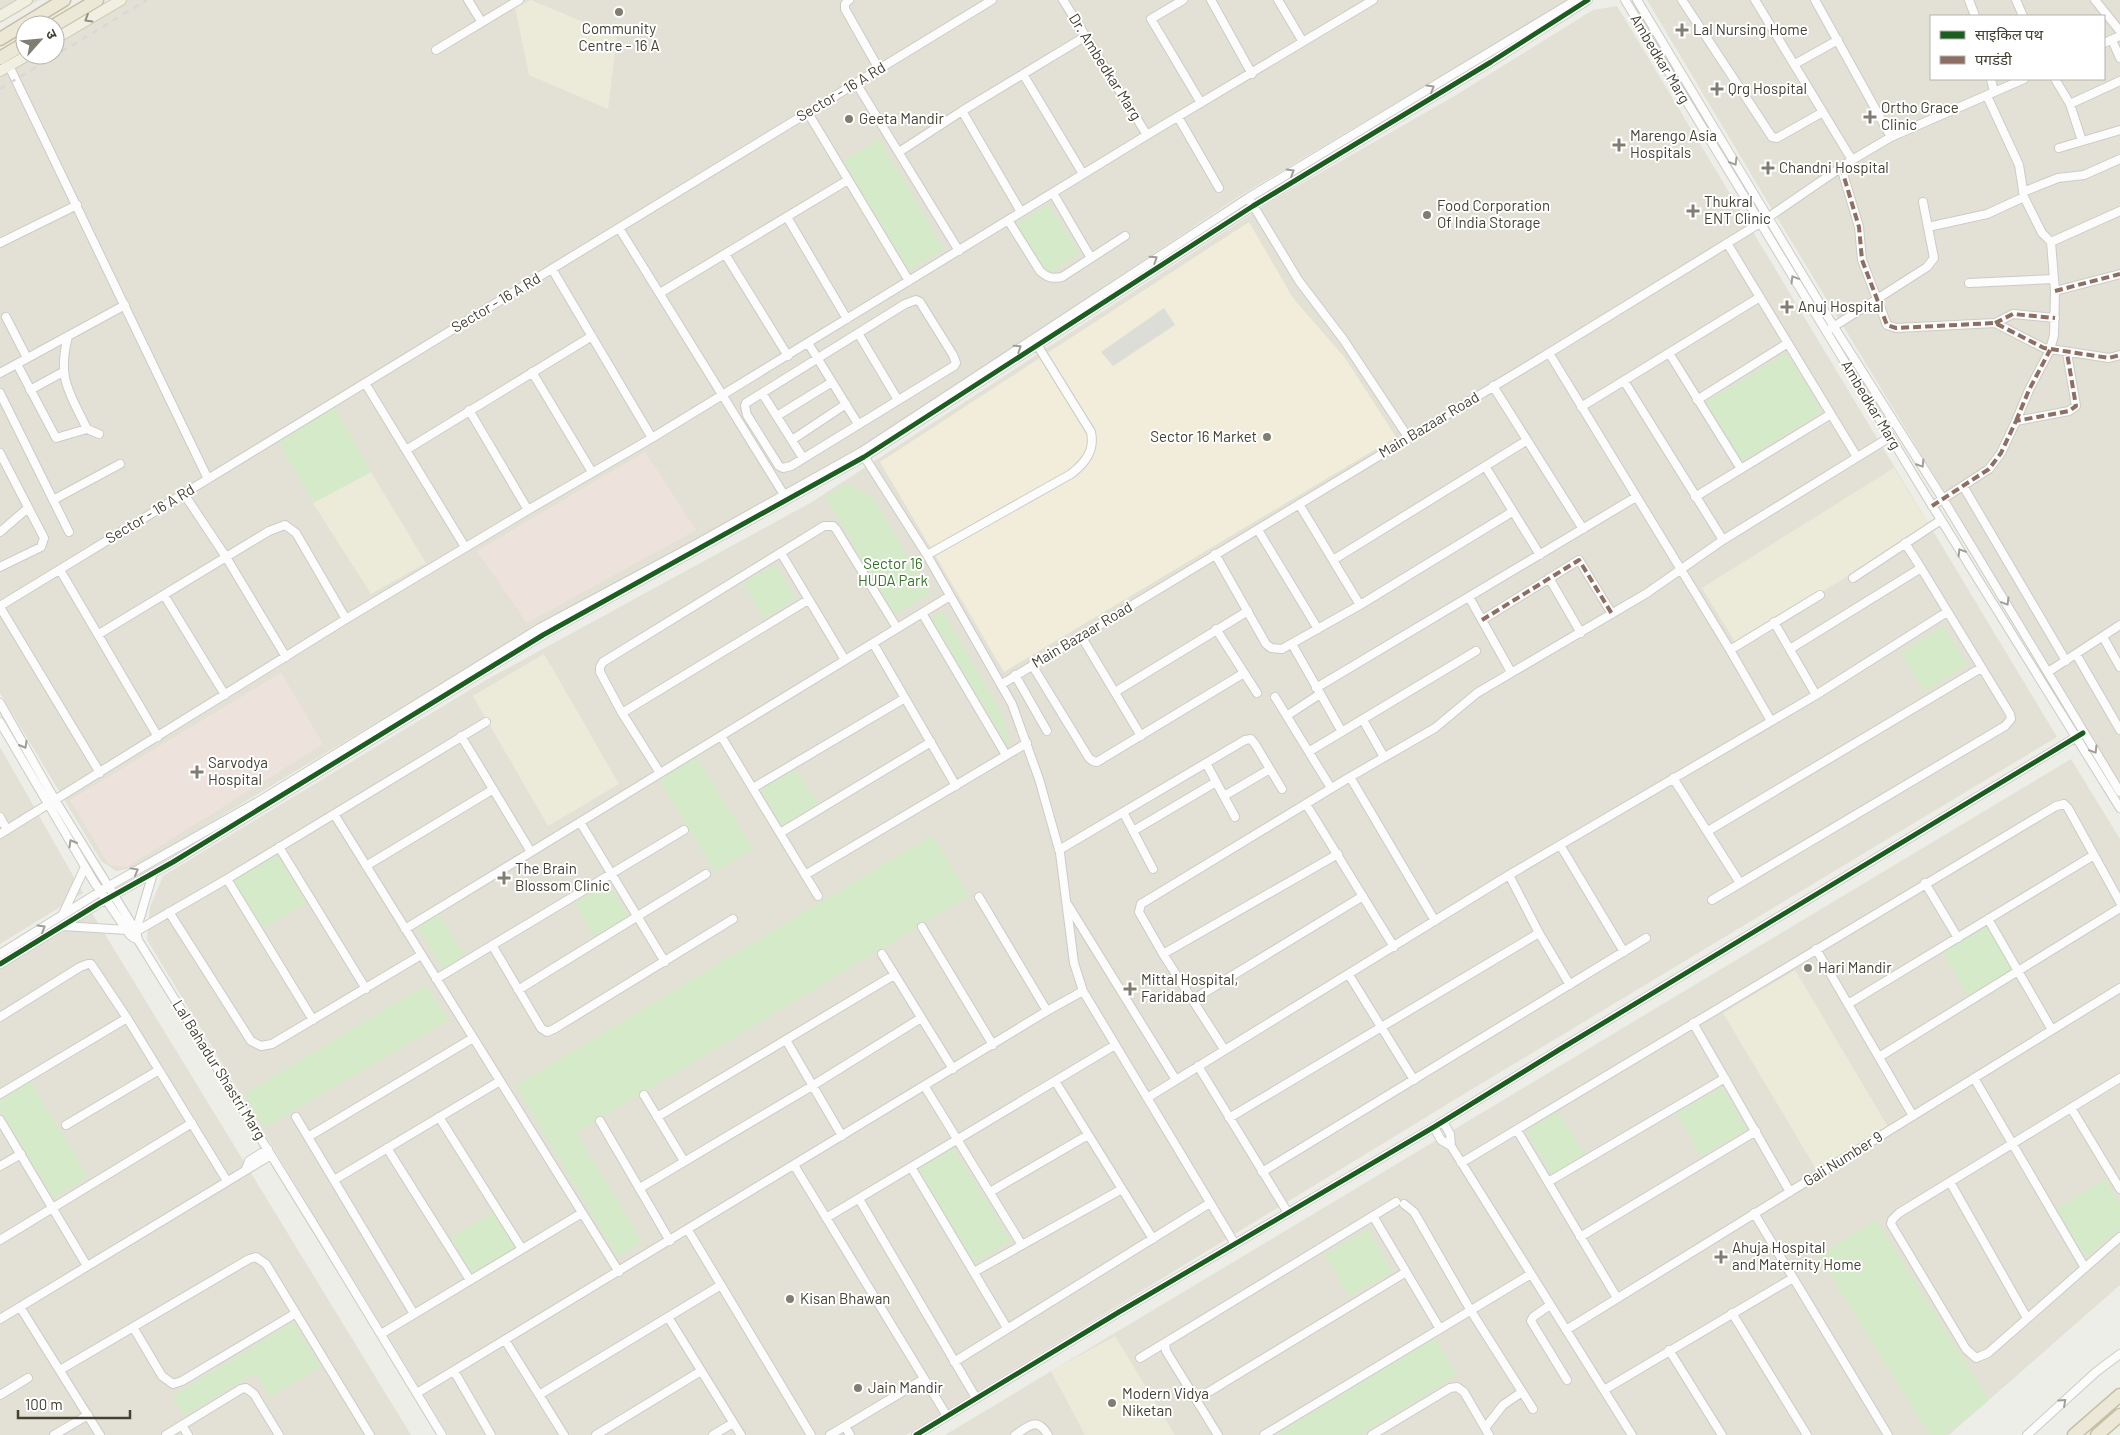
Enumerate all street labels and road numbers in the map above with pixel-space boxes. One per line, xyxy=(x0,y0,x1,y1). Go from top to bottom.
street label: Dr. Ambedkar Marg xyxy=(1066,10,1146,123)
street label: Ambedkar Marg xyxy=(1627,11,1695,106)
street label: Sector - 16 A Rd xyxy=(793,57,888,125)
street label: Sector - 16 A Rd xyxy=(448,268,543,336)
street label: Ambedkar Marg xyxy=(1838,357,1906,452)
street label: Main Bazaar Road xyxy=(1375,387,1482,461)
street label: Sector - 16 A Rd xyxy=(102,479,197,547)
street label: Main Bazaar Road xyxy=(1028,597,1135,671)
street label: Lal Bahadur Shastri Marg xyxy=(169,996,270,1143)
street label: Gali Number 9 xyxy=(1800,1127,1885,1190)

